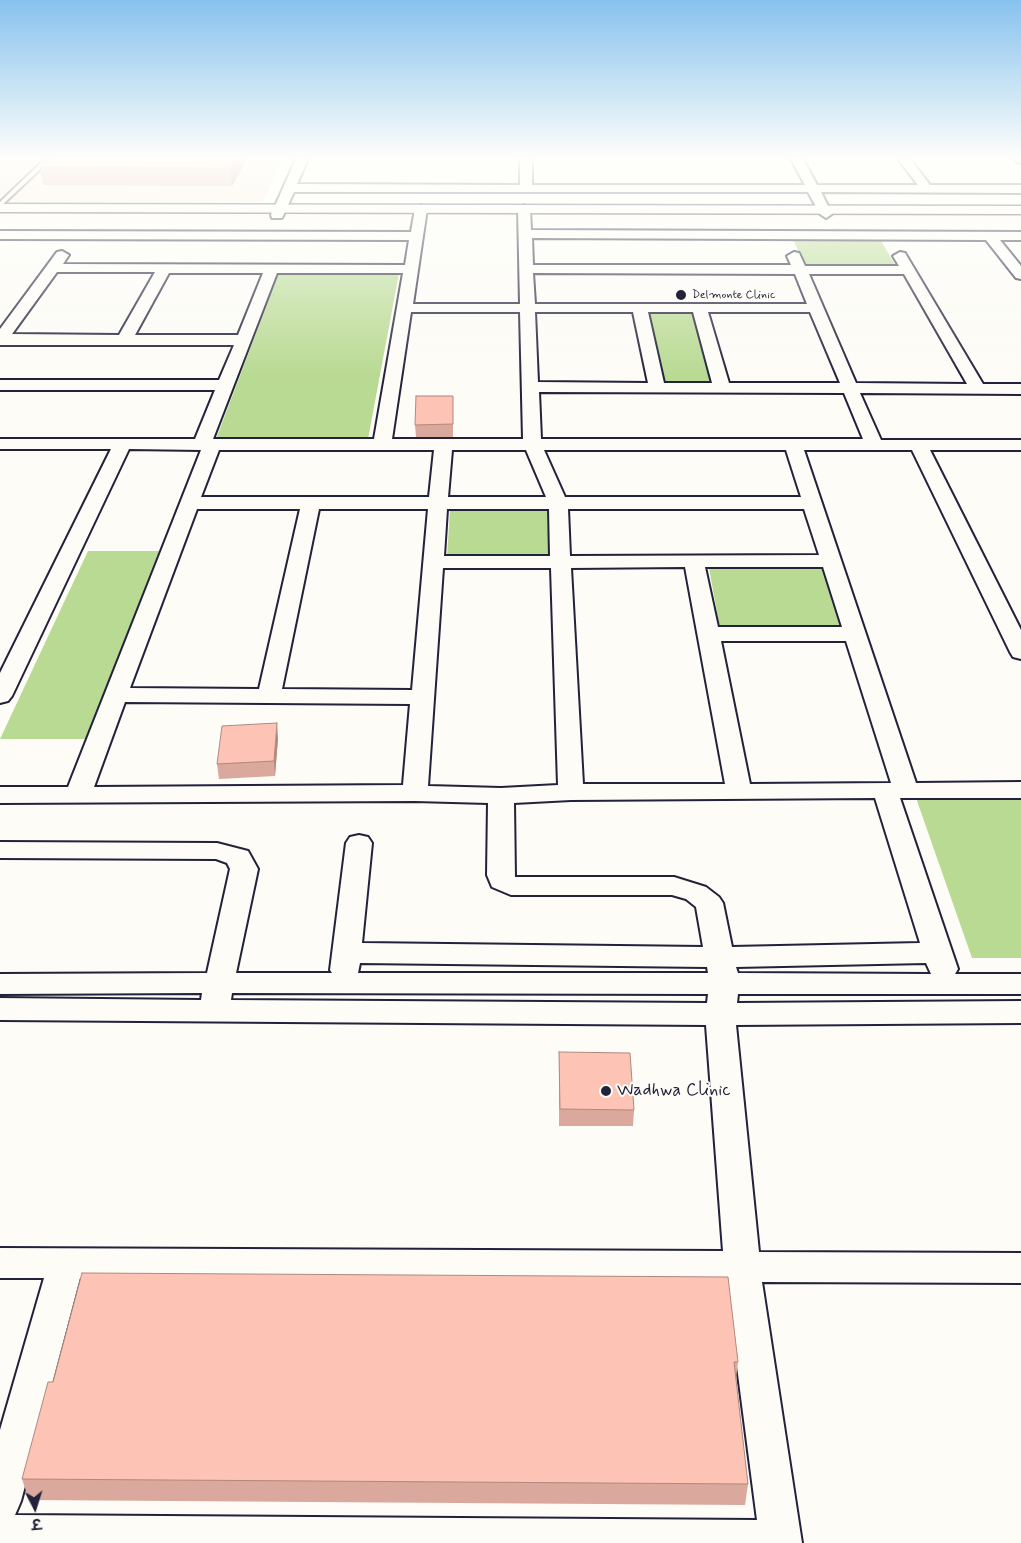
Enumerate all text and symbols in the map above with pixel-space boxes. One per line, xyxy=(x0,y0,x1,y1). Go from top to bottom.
marker: Delmonte Clinic xyxy=(674,288,688,302)
place label: Delmonte Clinic xyxy=(692,288,775,302)
place label: Wadhwa Clinic xyxy=(617,1080,731,1102)
marker: Wadhwa Clinic xyxy=(599,1084,613,1098)
north arrow xyxy=(10,1483,60,1533)
text: उ xyxy=(31,1514,42,1532)

